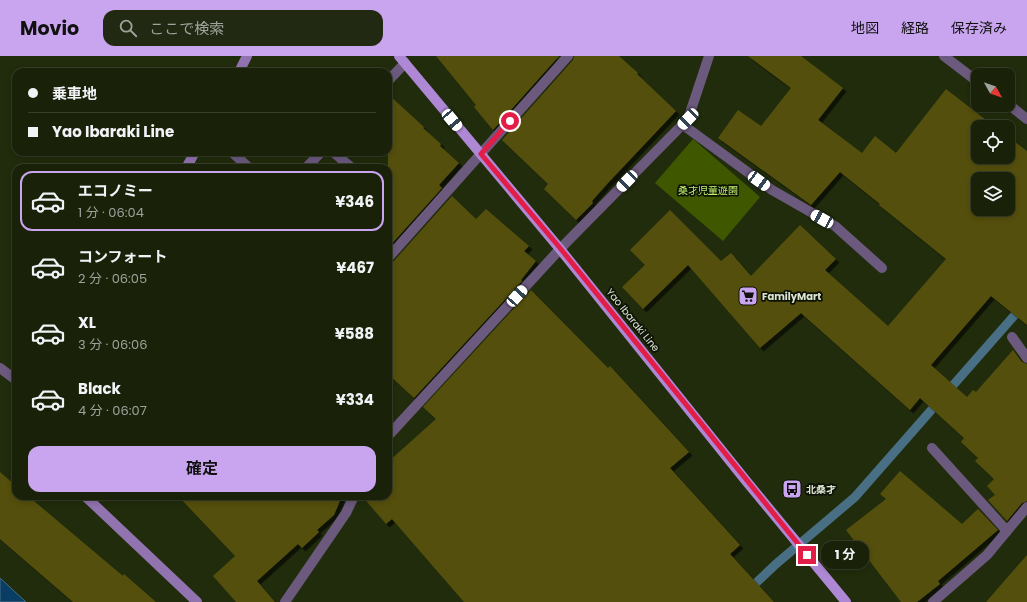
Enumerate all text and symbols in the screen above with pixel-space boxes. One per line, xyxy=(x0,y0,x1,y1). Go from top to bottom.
search box xyxy=(103,10,383,46)
text: Movio xyxy=(20,15,79,42)
icon: search xyxy=(117,17,139,39)
text: ここで検索 xyxy=(149,18,224,39)
text: 地図 xyxy=(851,18,879,38)
text: 経路 xyxy=(901,18,929,38)
text: 保存済み xyxy=(951,18,1007,38)
north arrow xyxy=(971,68,1015,112)
map controls xyxy=(971,68,1015,216)
text: 乗車地 xyxy=(52,83,97,104)
car xyxy=(675,106,701,132)
car xyxy=(440,107,464,133)
route start xyxy=(501,112,519,130)
button: locate xyxy=(971,120,1015,164)
text: Yao Ibaraki Line xyxy=(52,121,174,142)
car xyxy=(614,168,640,194)
car xyxy=(746,169,772,193)
button: layers xyxy=(971,172,1015,216)
text: エコノミー xyxy=(78,180,153,201)
icon: car xyxy=(30,183,66,219)
park label: 桑才児童遊園 xyxy=(678,183,738,198)
text: ¥346 xyxy=(335,191,374,212)
text: 1 分 · 06:04 xyxy=(78,203,144,222)
car xyxy=(809,208,835,230)
text: コンフォート xyxy=(78,246,168,267)
icon: car xyxy=(30,249,66,285)
text: ¥467 xyxy=(336,257,374,278)
text: 2 分 · 06:05 xyxy=(78,269,147,288)
car xyxy=(505,283,529,309)
street label: Yao Ibaraki Line xyxy=(603,285,663,355)
supermarket icon: FamilyMart xyxy=(737,285,759,307)
place label: FamilyMart xyxy=(762,289,821,304)
text: XL xyxy=(78,312,96,333)
icon: car xyxy=(30,315,66,351)
text: ¥588 xyxy=(335,323,374,344)
text: 3 分 · 06:06 xyxy=(78,335,147,354)
text: Black xyxy=(78,378,121,399)
icon: car xyxy=(30,381,66,417)
text: ¥334 xyxy=(336,389,374,410)
text: 4 分 · 06:07 xyxy=(78,401,147,420)
button: 確定 xyxy=(28,446,376,492)
bus stop icon: 北桑才 xyxy=(781,478,803,500)
place label: 北桑才 xyxy=(806,482,836,497)
callout: 1 分 xyxy=(821,541,869,569)
text: 1 分 xyxy=(835,545,855,564)
route end xyxy=(798,546,816,564)

